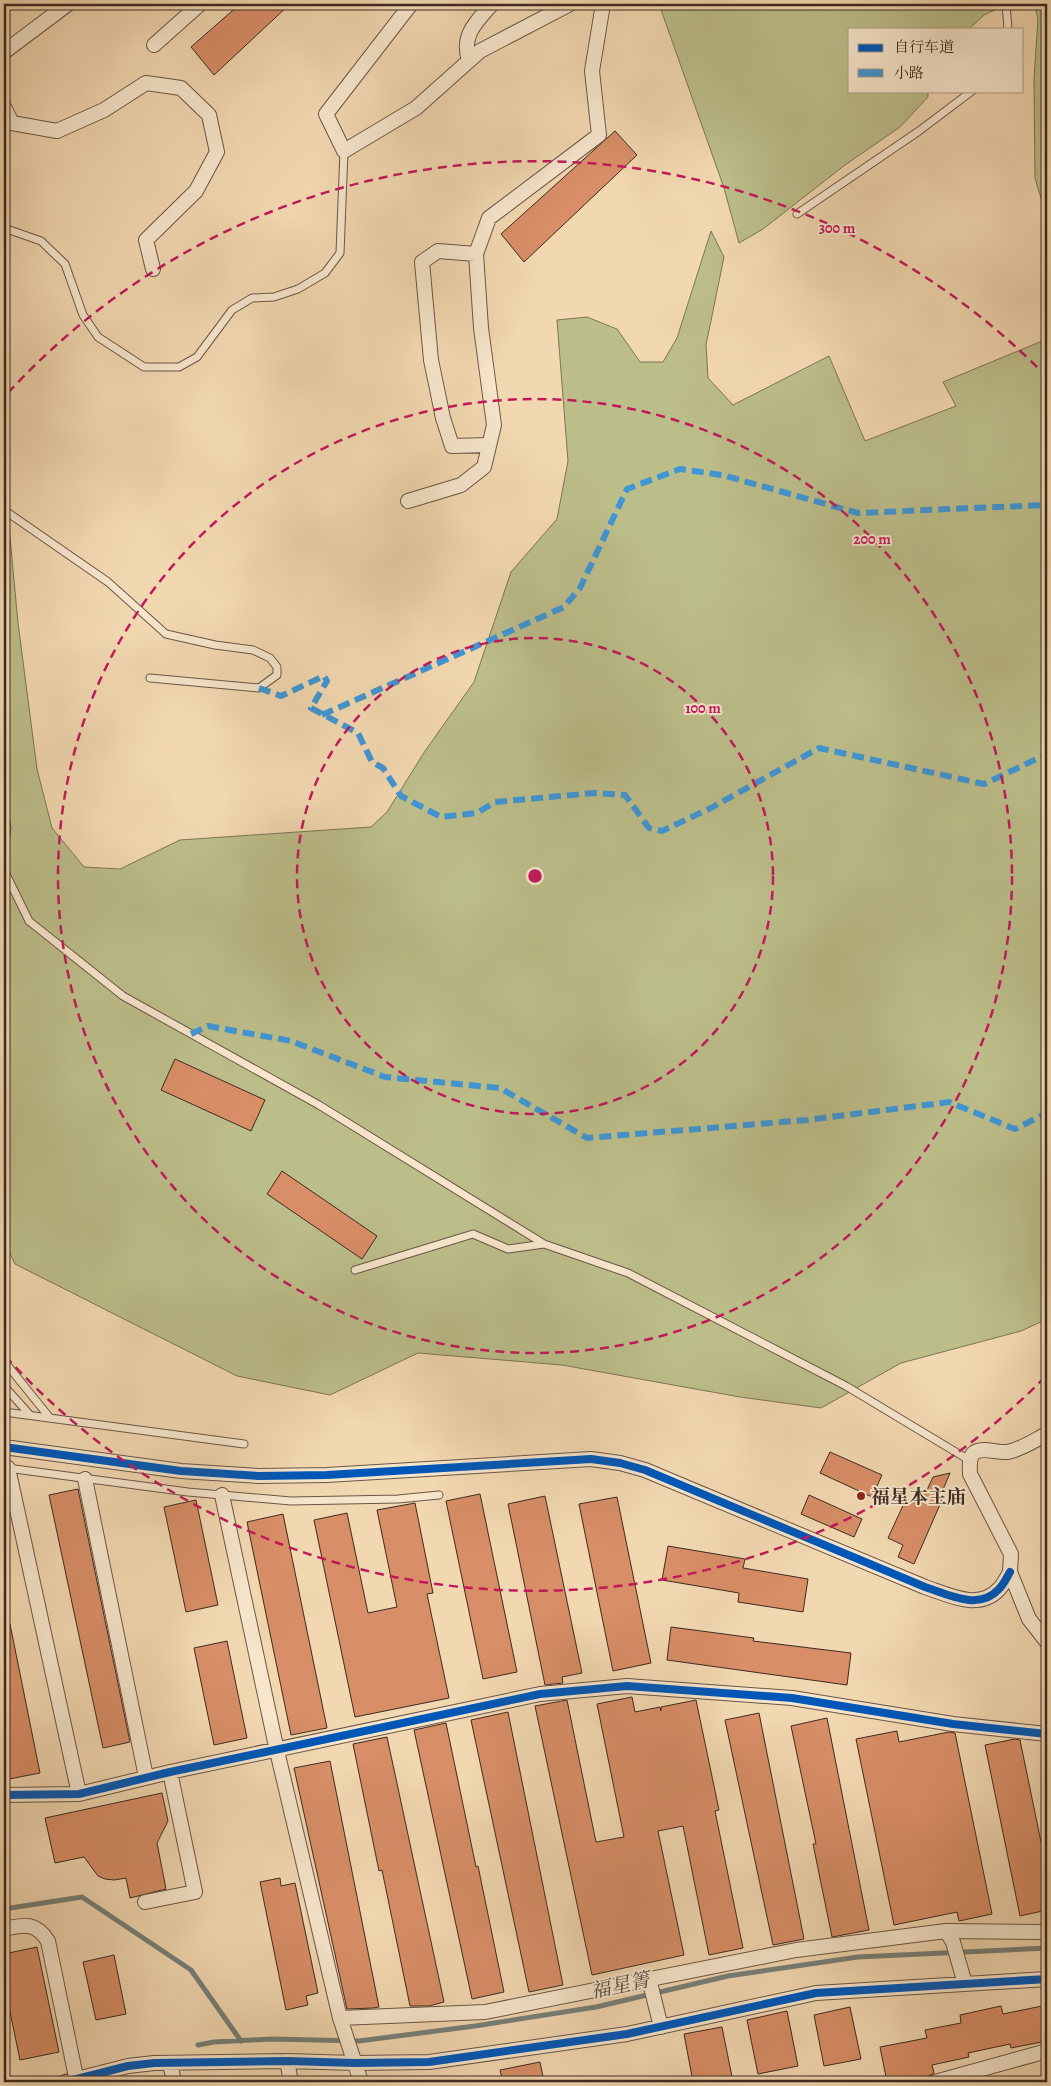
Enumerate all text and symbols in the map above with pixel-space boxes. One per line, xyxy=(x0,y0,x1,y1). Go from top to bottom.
legend xyxy=(848,28,1024,92)
text: 自行车道 xyxy=(894,37,954,57)
text: 小路 xyxy=(894,63,924,83)
text: 300 m xyxy=(819,218,856,238)
text: 200 m xyxy=(853,529,891,549)
text: 100 m xyxy=(685,698,721,718)
centre of rings xyxy=(526,867,544,885)
place label: 福星本主庙 xyxy=(871,1484,966,1510)
marker: 福星本主庙 xyxy=(855,1490,867,1502)
water label: 福星箐 xyxy=(588,1965,655,2005)

